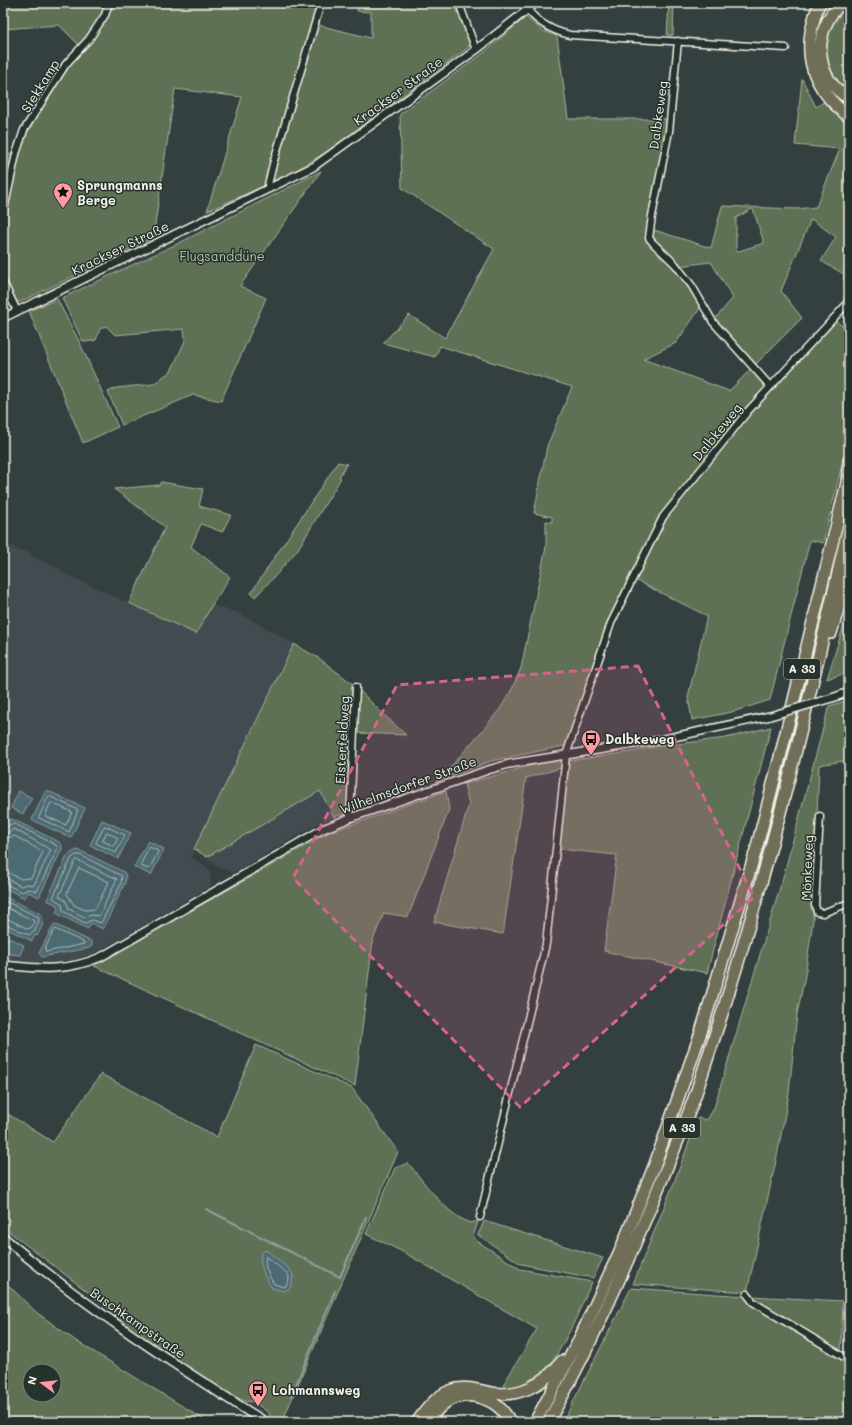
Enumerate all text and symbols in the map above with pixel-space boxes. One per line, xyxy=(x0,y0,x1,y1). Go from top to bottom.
street label: Krackser Straße xyxy=(350,53,446,129)
street label: Siekkamp xyxy=(17,56,63,116)
street label: Dalbkeweg xyxy=(644,79,671,150)
place label: Sprungmanns Berge xyxy=(77,176,163,208)
place icon: Sprungmanns Berge xyxy=(52,181,74,209)
street label: Krackser Straße xyxy=(68,217,171,278)
park label: Flugsanddüne xyxy=(179,247,265,264)
street label: Dalbkeweg xyxy=(688,399,745,464)
road number: A 33 xyxy=(784,659,820,679)
street label: Eisterfeldweg xyxy=(331,695,352,785)
bus stop icon: Dalbkeweg xyxy=(580,728,602,756)
place label: Dalbkeweg xyxy=(605,730,675,747)
street label: Wilhelmsdorfer Straße xyxy=(337,752,478,817)
street label: Mönkeweg xyxy=(797,835,816,901)
road number: A 33 xyxy=(664,1118,700,1138)
street label: Buschkampstraße xyxy=(87,1283,189,1362)
north arrow xyxy=(22,1363,62,1403)
text: N xyxy=(24,1374,40,1386)
bus stop icon: Lohmannsweg xyxy=(247,1379,269,1407)
place label: Lohmannsweg xyxy=(272,1381,361,1398)

